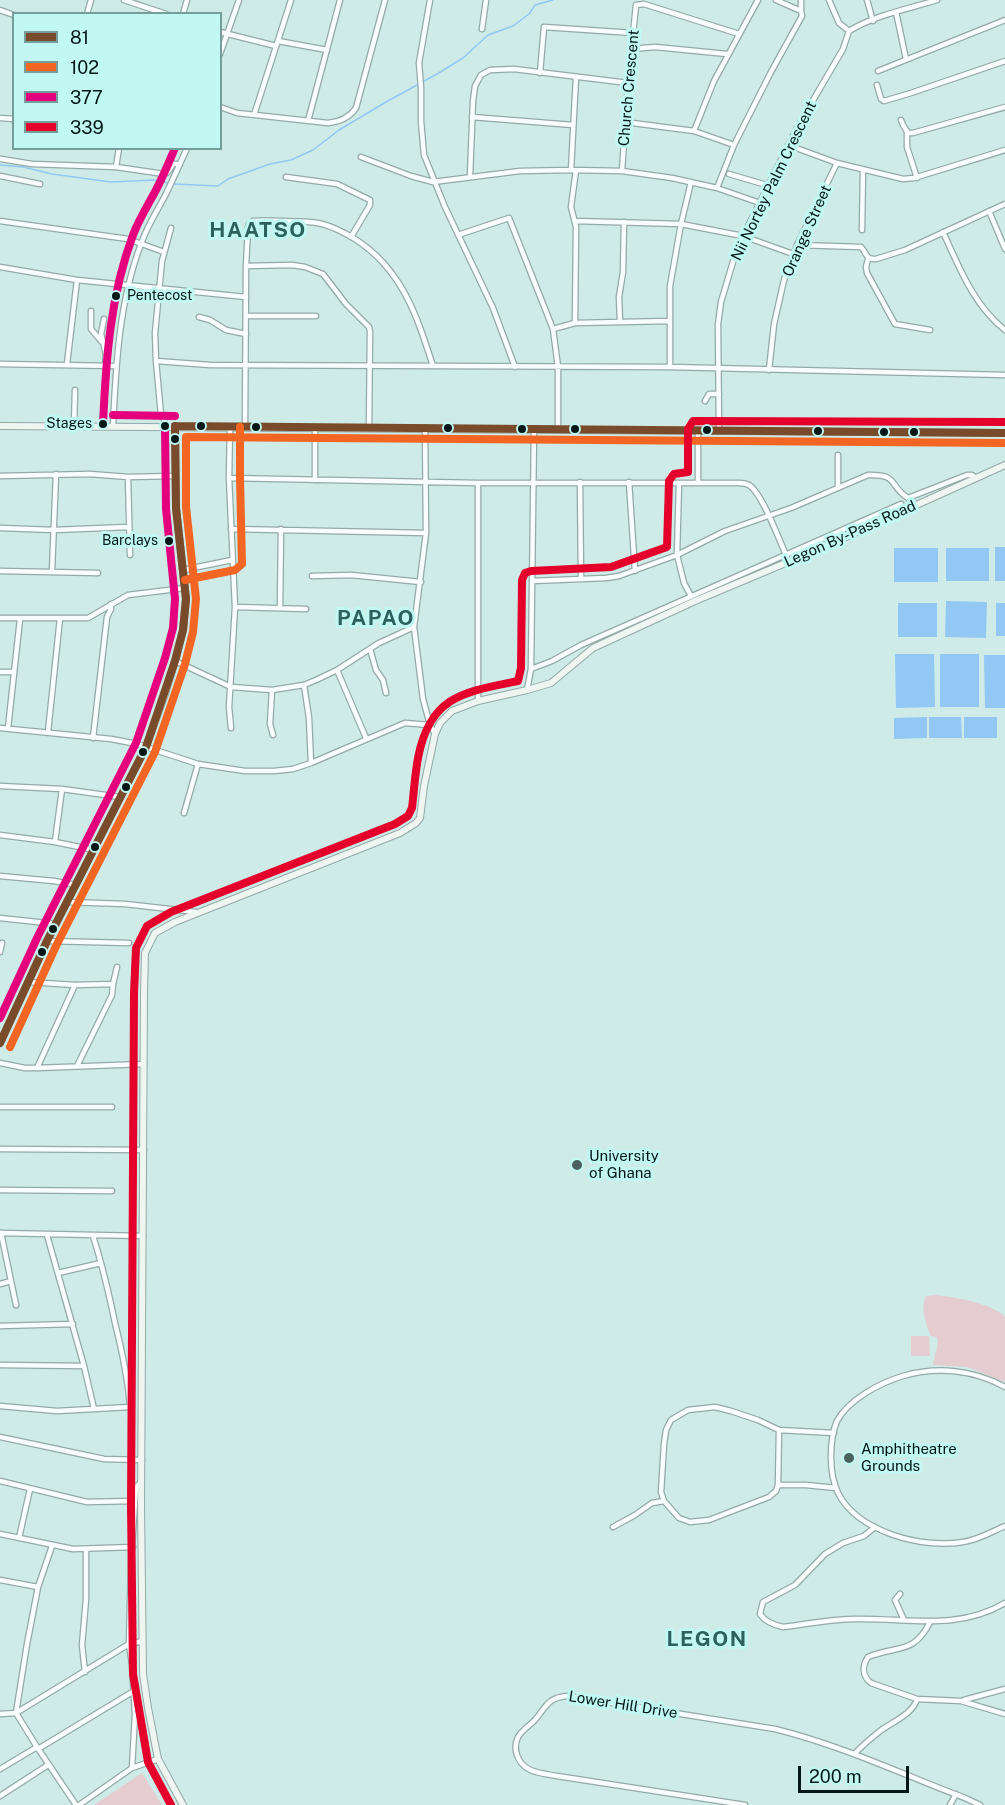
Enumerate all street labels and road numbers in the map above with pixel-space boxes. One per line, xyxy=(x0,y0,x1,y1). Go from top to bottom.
street label: Church Crescent xyxy=(615,29,643,147)
street label: Nii Nortey Palm Crescent xyxy=(728,98,820,264)
street label: Orange Street xyxy=(779,182,835,280)
street label: Legon By-Pass Road xyxy=(781,497,919,571)
street label: Lower Hill Drive xyxy=(567,1688,679,1722)

